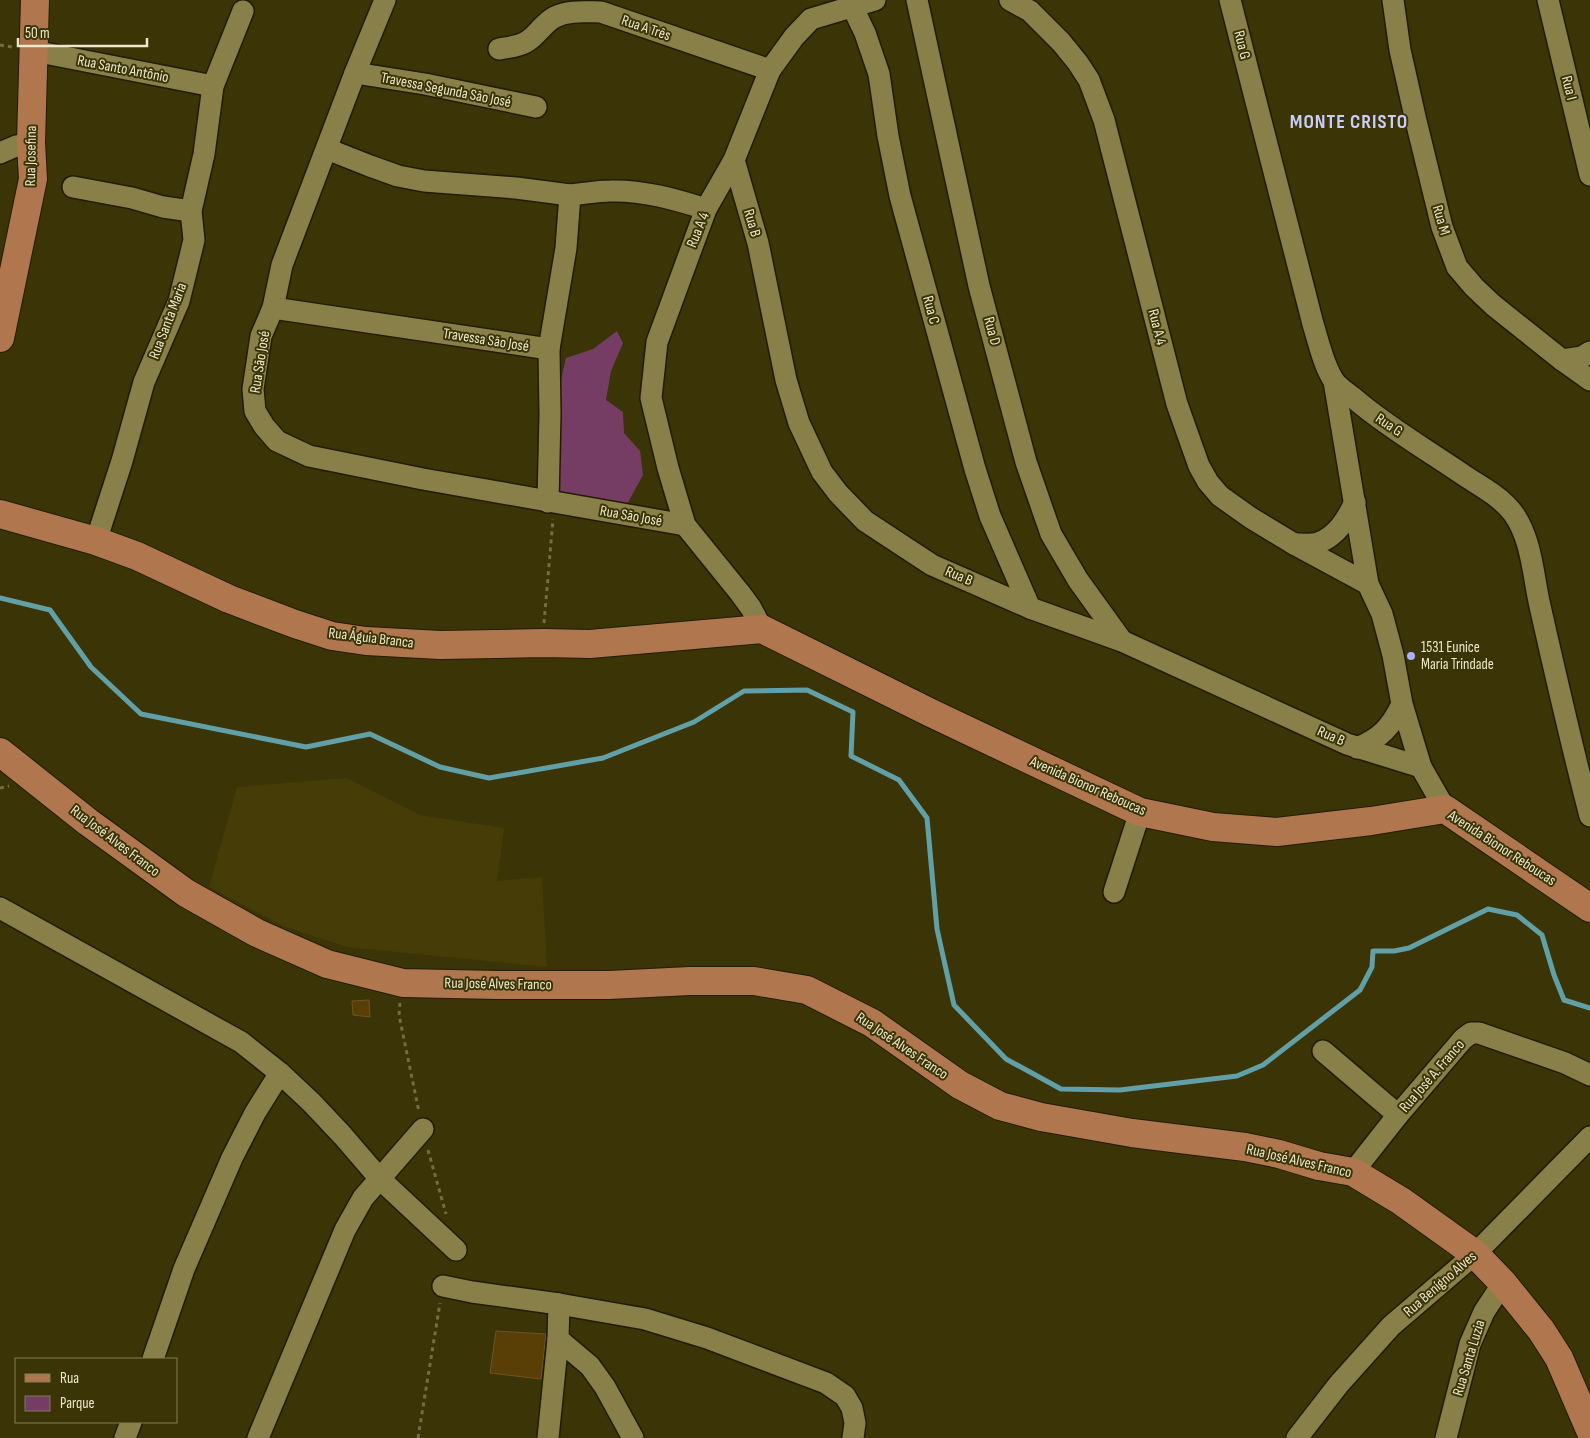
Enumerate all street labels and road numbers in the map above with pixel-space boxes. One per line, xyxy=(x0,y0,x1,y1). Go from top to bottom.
street label: Rua A Três xyxy=(619,11,673,45)
street label: Rua G xyxy=(1229,29,1255,61)
street label: Rua Santo Antônio xyxy=(76,51,170,87)
street label: Travessa Segunda São José xyxy=(379,68,513,112)
street label: Rua I xyxy=(1557,74,1581,102)
street label: Rua Josefina xyxy=(21,125,41,187)
street label: Rua M xyxy=(1428,203,1454,237)
street label: Rua B xyxy=(739,207,765,239)
street label: Rua A 4 xyxy=(682,210,714,250)
street label: Rua Santa Maria xyxy=(145,280,191,362)
street label: Rua C xyxy=(918,294,944,326)
street label: Rua A 4 xyxy=(1143,307,1171,347)
street label: Rua D xyxy=(979,315,1005,347)
street label: Travessa São José xyxy=(442,324,530,356)
street label: Rua São José xyxy=(246,329,274,395)
street label: Rua G xyxy=(1372,409,1406,441)
street label: Rua São José xyxy=(598,501,664,531)
street label: Rua B xyxy=(942,562,976,590)
street label: Rua Águia Branca xyxy=(327,623,415,653)
street label: Rua B xyxy=(1314,722,1348,751)
street label: Avenida Bionor Reboucas xyxy=(1026,751,1149,820)
street label: Rua José Alves Franco xyxy=(66,801,164,881)
street label: Avenida Bionor Reboucas xyxy=(1444,805,1560,890)
street label: Rua José Alves Franco xyxy=(444,974,552,994)
street label: Rua José Alves Franco xyxy=(852,1008,952,1084)
street label: Rua José A. Franco xyxy=(1395,1036,1469,1116)
street label: Rua José Alves Franco xyxy=(1245,1140,1353,1182)
street label: Rua Benígno Alves xyxy=(1400,1247,1480,1321)
street label: Rua Santa Luzia xyxy=(1448,1317,1490,1398)

